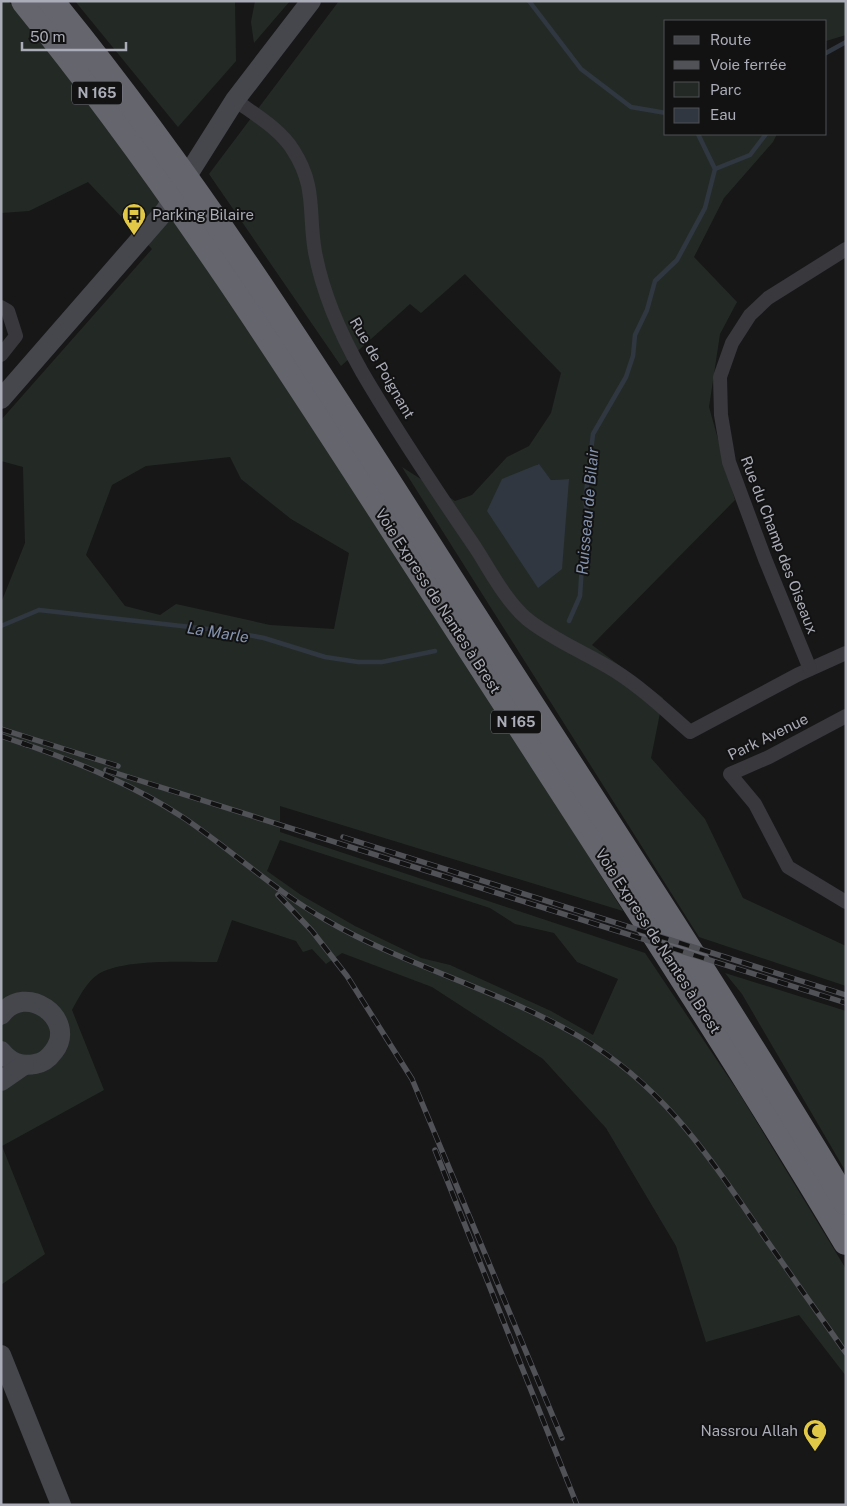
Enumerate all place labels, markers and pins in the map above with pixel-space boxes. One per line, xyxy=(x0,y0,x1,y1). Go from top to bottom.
bus stop icon: Parking Bilaire xyxy=(121,202,147,236)
place label: Parking Bilaire xyxy=(152,206,254,223)
mosque icon: Nassrou Allah xyxy=(802,1418,828,1452)
place label: Nassrou Allah xyxy=(700,1422,798,1439)

